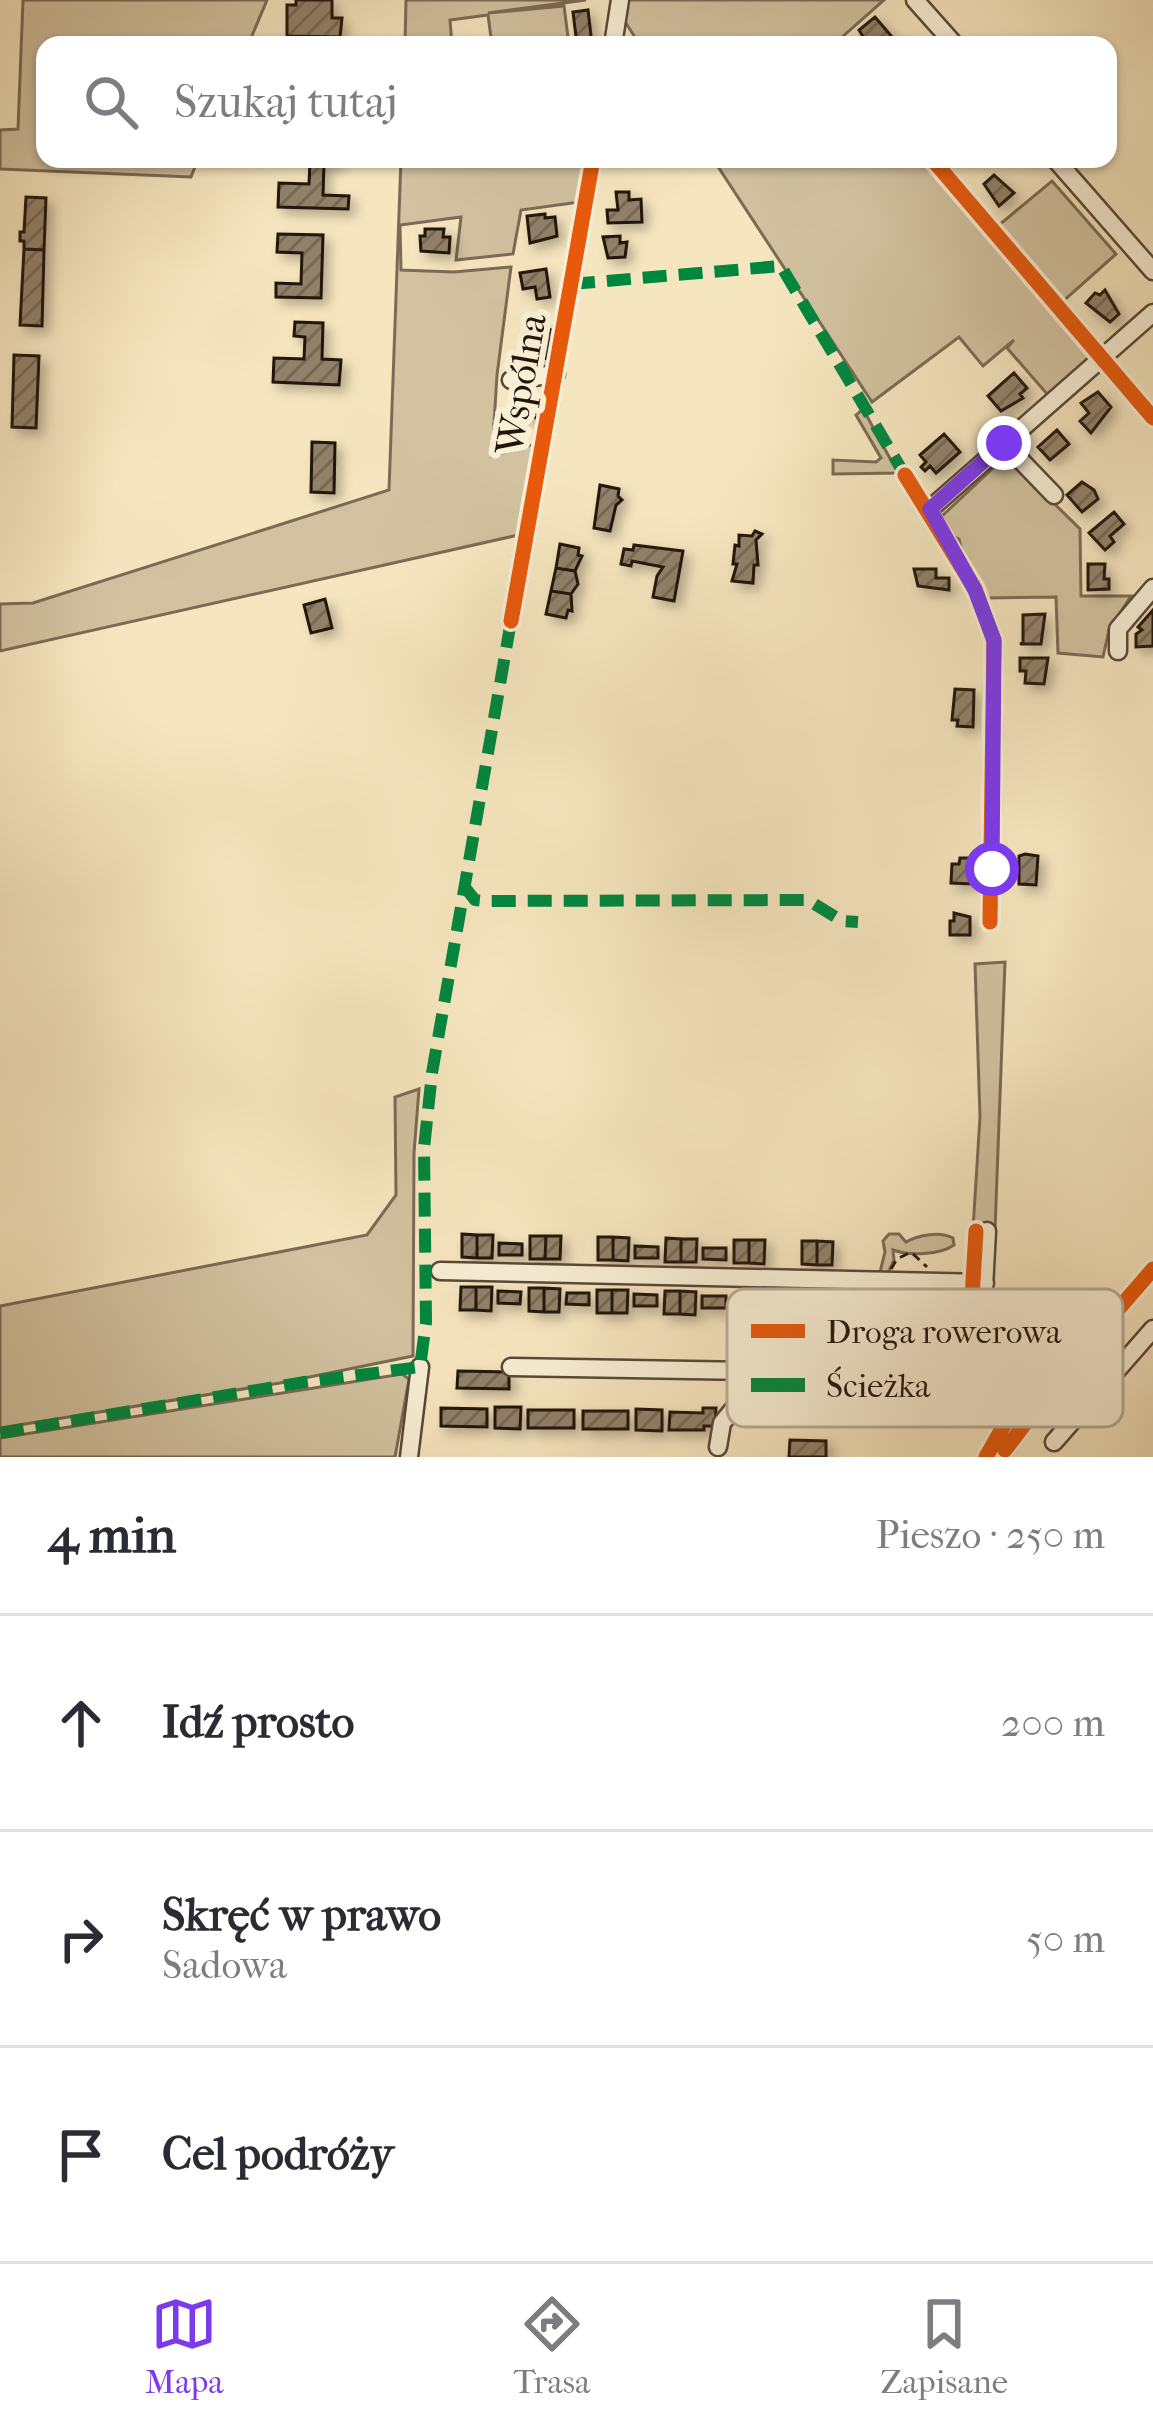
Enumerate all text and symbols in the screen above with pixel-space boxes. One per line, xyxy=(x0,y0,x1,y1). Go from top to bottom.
search box xyxy=(36,36,1117,168)
icon: search xyxy=(78,69,144,135)
text: Szukaj tutaj xyxy=(174,76,397,129)
street label: Wspólna xyxy=(486,309,556,459)
route end xyxy=(977,416,1031,470)
route start xyxy=(965,842,1019,896)
legend xyxy=(727,1289,1123,1427)
text: Droga rowerowa xyxy=(826,1313,1062,1352)
text: Ścieżka xyxy=(826,1366,931,1406)
text: 4 min xyxy=(48,1505,176,1565)
text: Pieszo · 250 m xyxy=(876,1512,1105,1558)
icon: ahead xyxy=(48,1690,114,1756)
text: Idź prosto xyxy=(162,1696,354,1749)
text: 200 m xyxy=(1001,1700,1105,1746)
text: Skręć w prawo xyxy=(162,1889,441,1942)
icon: right xyxy=(48,1906,114,1972)
text: 50 m xyxy=(1026,1916,1105,1962)
text: Sadowa xyxy=(162,1942,287,1988)
icon: arrive xyxy=(48,2122,114,2188)
text: Cel podróży xyxy=(162,2128,394,2181)
tab: Mapa xyxy=(145,2291,224,2402)
tab: Trasa xyxy=(514,2291,590,2402)
tab: Zapisane xyxy=(880,2291,1008,2402)

